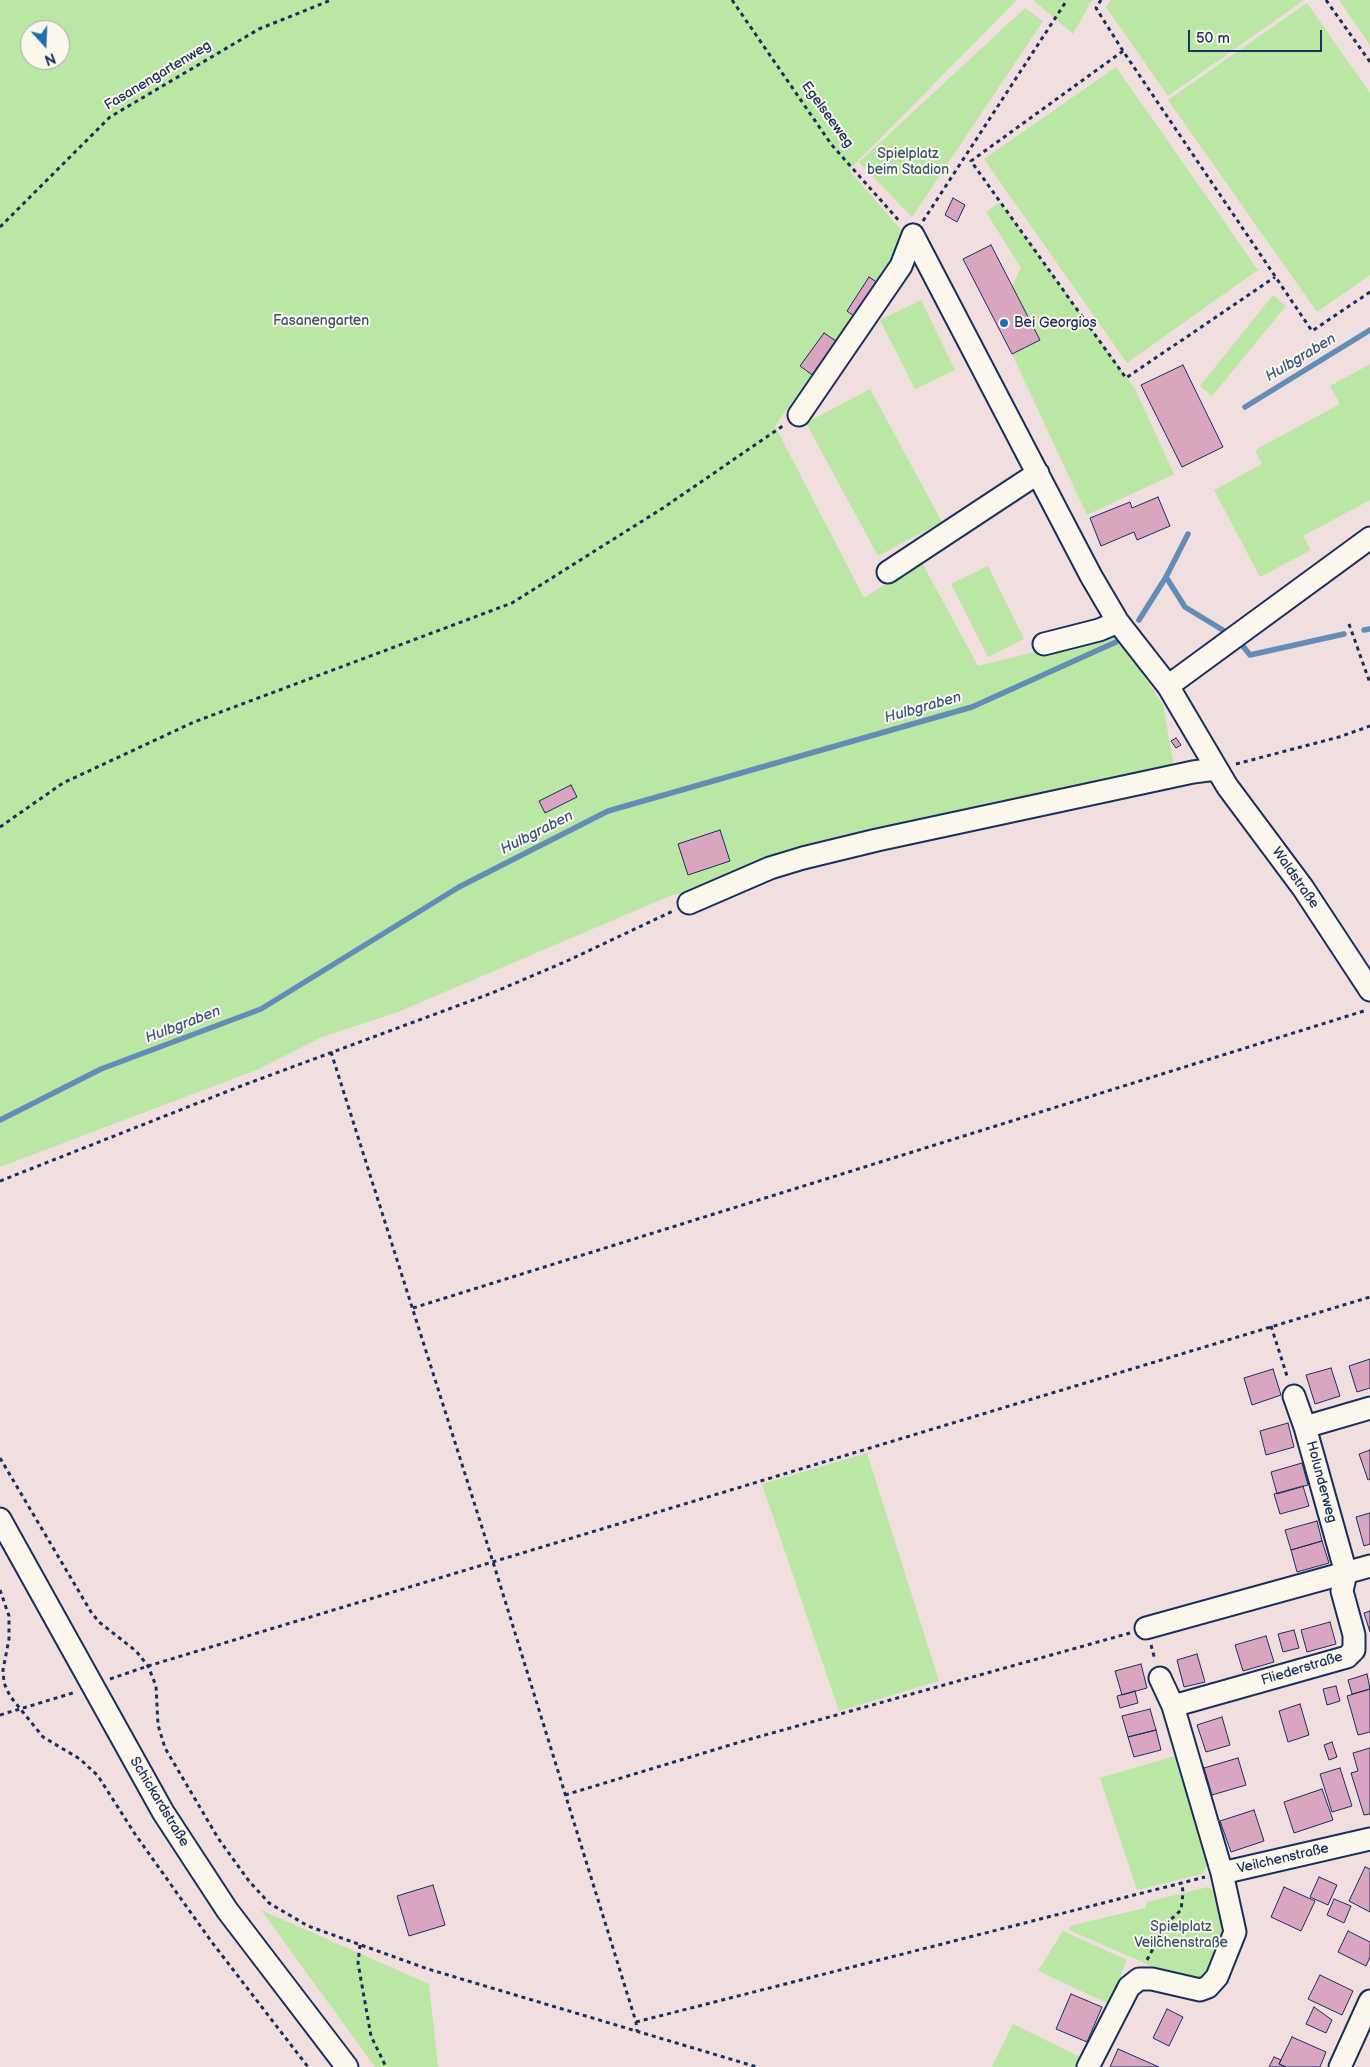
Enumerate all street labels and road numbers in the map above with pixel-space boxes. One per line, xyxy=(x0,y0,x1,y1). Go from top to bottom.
street label: Fasanengartenweg xyxy=(102,37,214,115)
street label: Egelseeweg xyxy=(797,79,857,151)
street label: Waldstraße xyxy=(1268,844,1322,912)
street label: Holunderweg xyxy=(1302,1439,1340,1525)
street label: Fliederstraße xyxy=(1259,1649,1345,1689)
street label: Schickardstraße xyxy=(126,1754,192,1850)
street label: Veilchenstraße xyxy=(1236,1840,1330,1878)

